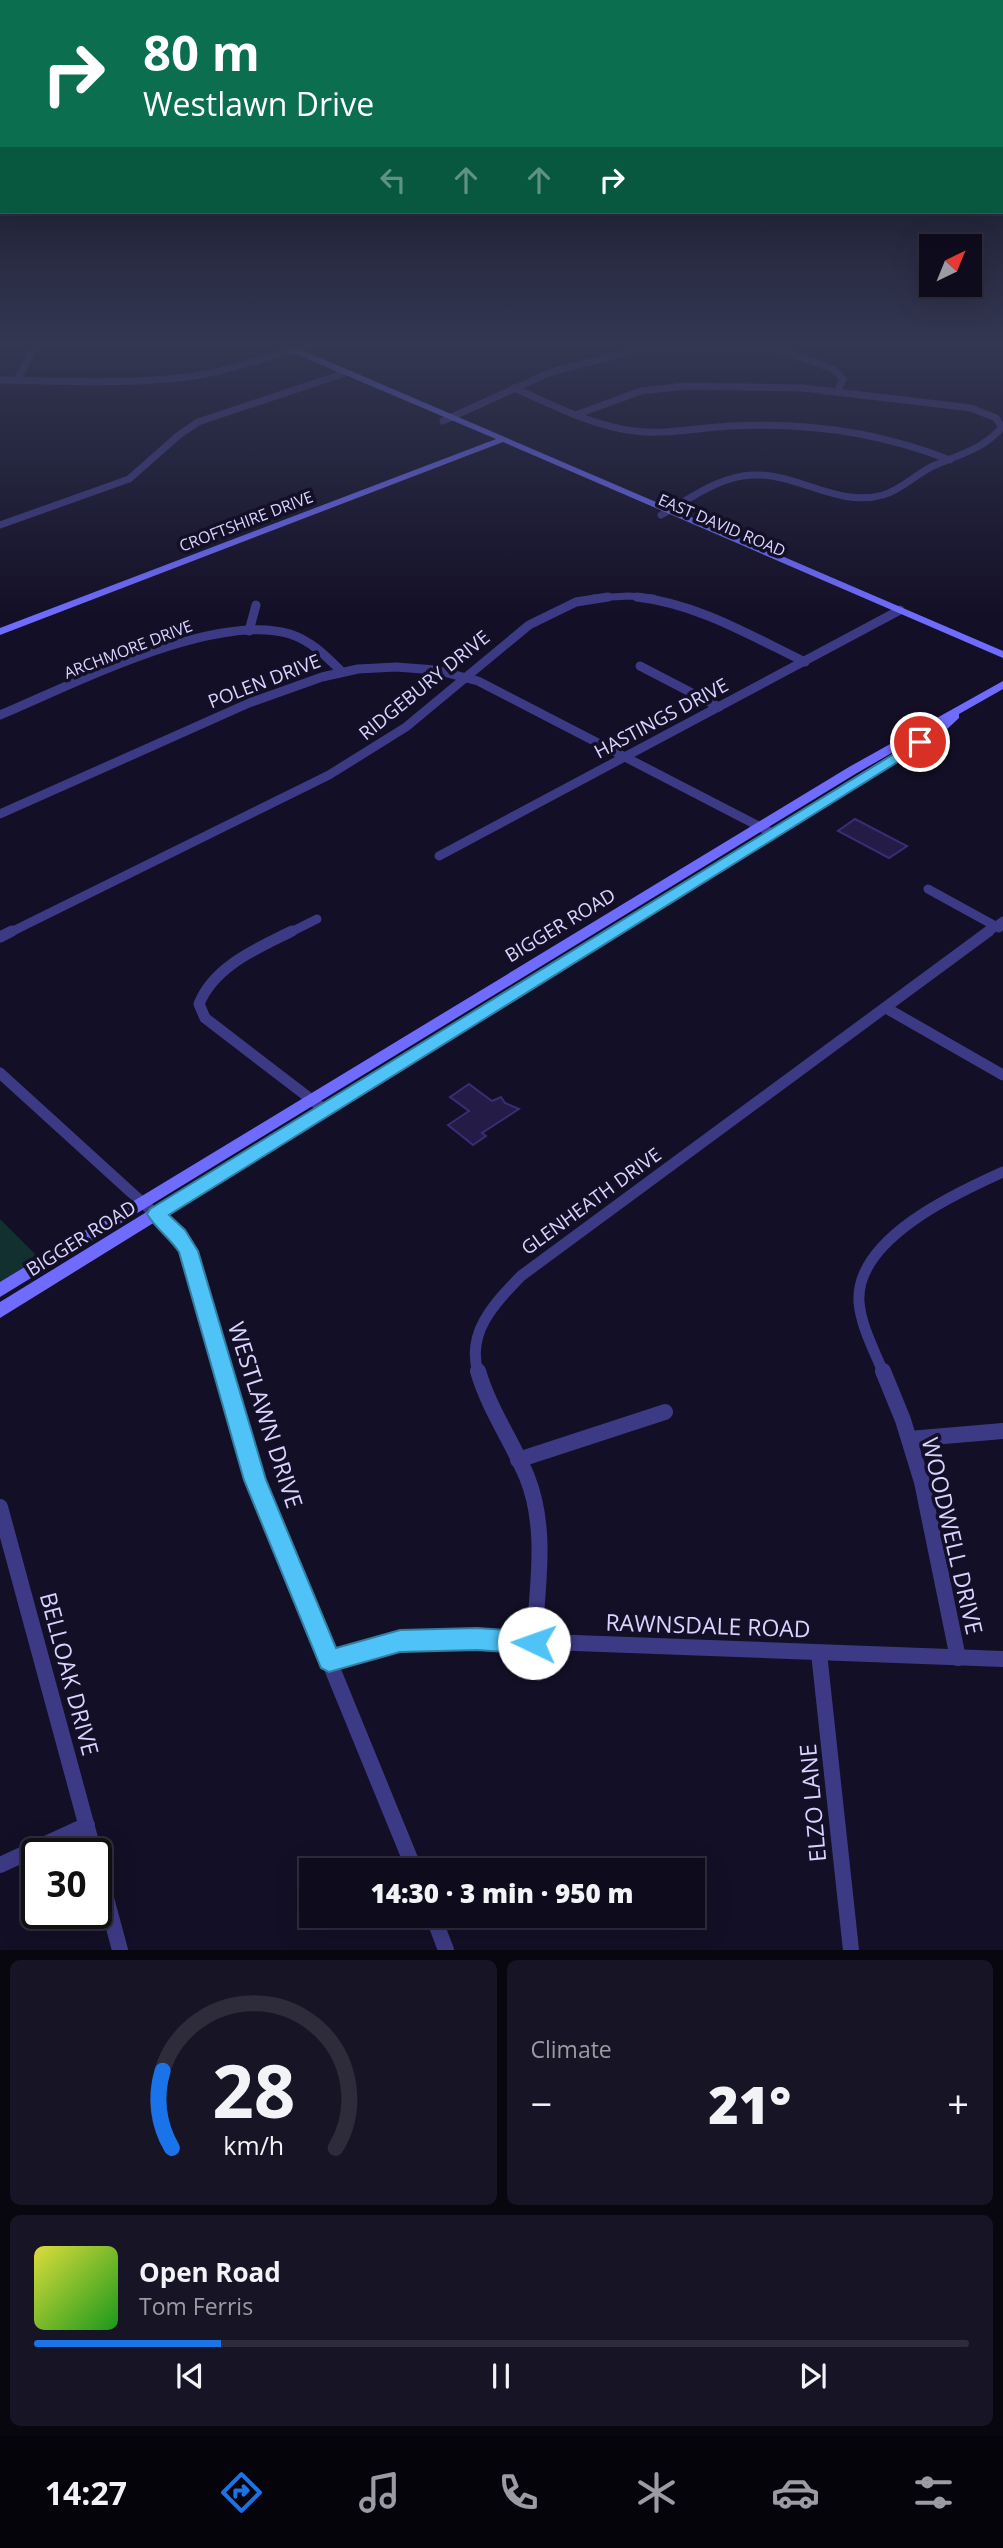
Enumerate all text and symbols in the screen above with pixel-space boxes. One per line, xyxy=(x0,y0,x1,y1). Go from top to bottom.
text: 80 m xyxy=(143,19,260,85)
icon: right xyxy=(28,28,119,119)
text: Westlawn Drive xyxy=(143,82,374,125)
icon: left xyxy=(374,161,412,199)
icon: ahead xyxy=(447,161,485,199)
icon: ahead xyxy=(520,161,558,199)
icon: right xyxy=(593,161,631,199)
north arrow xyxy=(919,234,982,298)
map controls xyxy=(919,234,982,297)
street label: CROFTSHIRE DRIVE xyxy=(176,485,316,557)
street label: EAST DAVID ROAD xyxy=(655,488,789,562)
street label: ARCHMORE DRIVE xyxy=(61,614,195,684)
street label: RIDGEBURY DRIVE xyxy=(353,624,495,746)
street label: POLEN DRIVE xyxy=(204,648,324,714)
street label: HASTINGS DRIVE xyxy=(589,672,733,764)
pin xyxy=(890,712,950,772)
icon: arrive xyxy=(901,723,939,761)
street label: BIGGER ROAD xyxy=(500,882,620,968)
street label: GLENHEATH DRIVE xyxy=(516,1141,666,1261)
street label: BIGGER ROAD xyxy=(21,1194,141,1282)
street label: WESTLAWN DRIVE xyxy=(221,1317,311,1512)
street label: WOODWELL DRIVE xyxy=(915,1434,991,1638)
street label: BELLOAK DRIVE xyxy=(33,1588,107,1759)
street label: RAWNSDALE ROAD xyxy=(605,1605,811,1645)
position arrow xyxy=(497,1606,571,1680)
street label: ELZO LANE xyxy=(791,1743,833,1863)
speed limit sign: 30 xyxy=(21,1838,112,1929)
text: 14:30 · 3 min · 950 m xyxy=(371,1875,633,1911)
text: Climate xyxy=(531,2033,612,2065)
text: 28 xyxy=(212,2041,295,2140)
text: 21° xyxy=(708,2068,791,2139)
text: − xyxy=(531,2077,552,2129)
text: + xyxy=(947,2077,969,2129)
text: km/h xyxy=(223,2128,284,2162)
text: Open Road xyxy=(139,2254,281,2290)
text: Tom Ferris xyxy=(139,2290,253,2322)
icon: previous xyxy=(171,2357,209,2395)
icon: pause xyxy=(482,2357,520,2395)
icon: next xyxy=(794,2357,832,2395)
icon: directions xyxy=(217,2468,266,2517)
icon: music xyxy=(355,2468,404,2517)
icon: phone xyxy=(494,2468,543,2517)
icon: climate xyxy=(632,2468,681,2517)
icon: car xyxy=(771,2468,820,2517)
icon: filters xyxy=(909,2468,958,2517)
text: 14:27 xyxy=(45,2471,127,2514)

